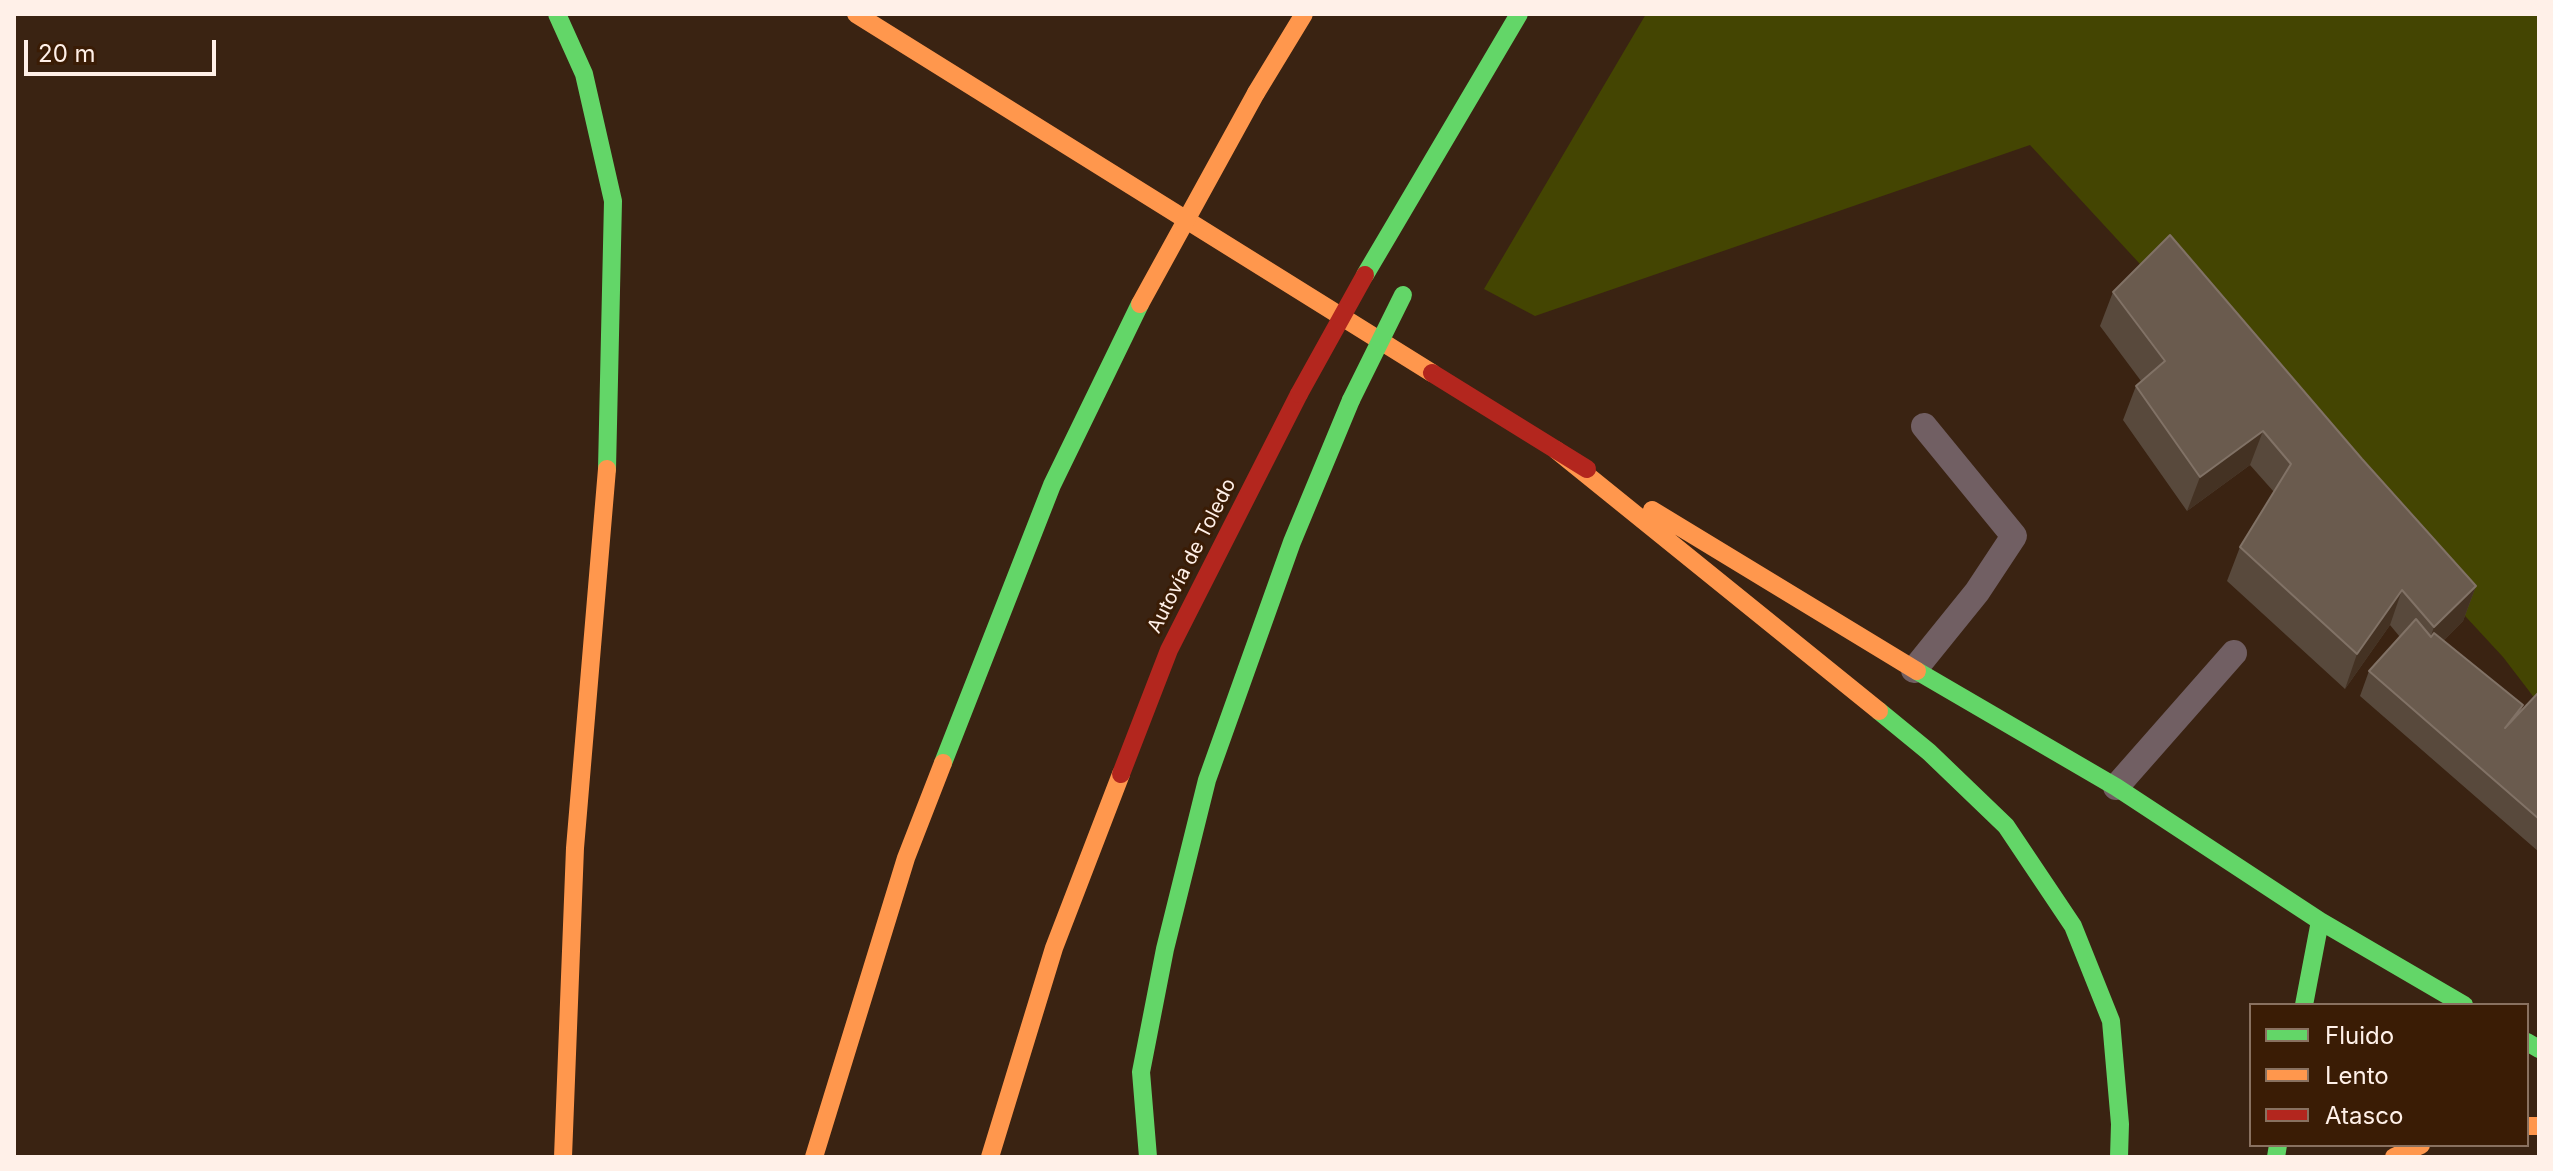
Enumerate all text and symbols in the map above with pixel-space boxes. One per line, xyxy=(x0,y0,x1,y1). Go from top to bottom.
scale bar xyxy=(28,24,220,74)
text: 20 m xyxy=(38,39,96,68)
street label: Autovía de Toledo xyxy=(1143,475,1241,637)
legend xyxy=(2249,1003,2529,1147)
text: Fluido xyxy=(2325,1021,2394,1050)
text: Lento xyxy=(2325,1061,2389,1090)
text: Atasco xyxy=(2325,1101,2403,1130)

